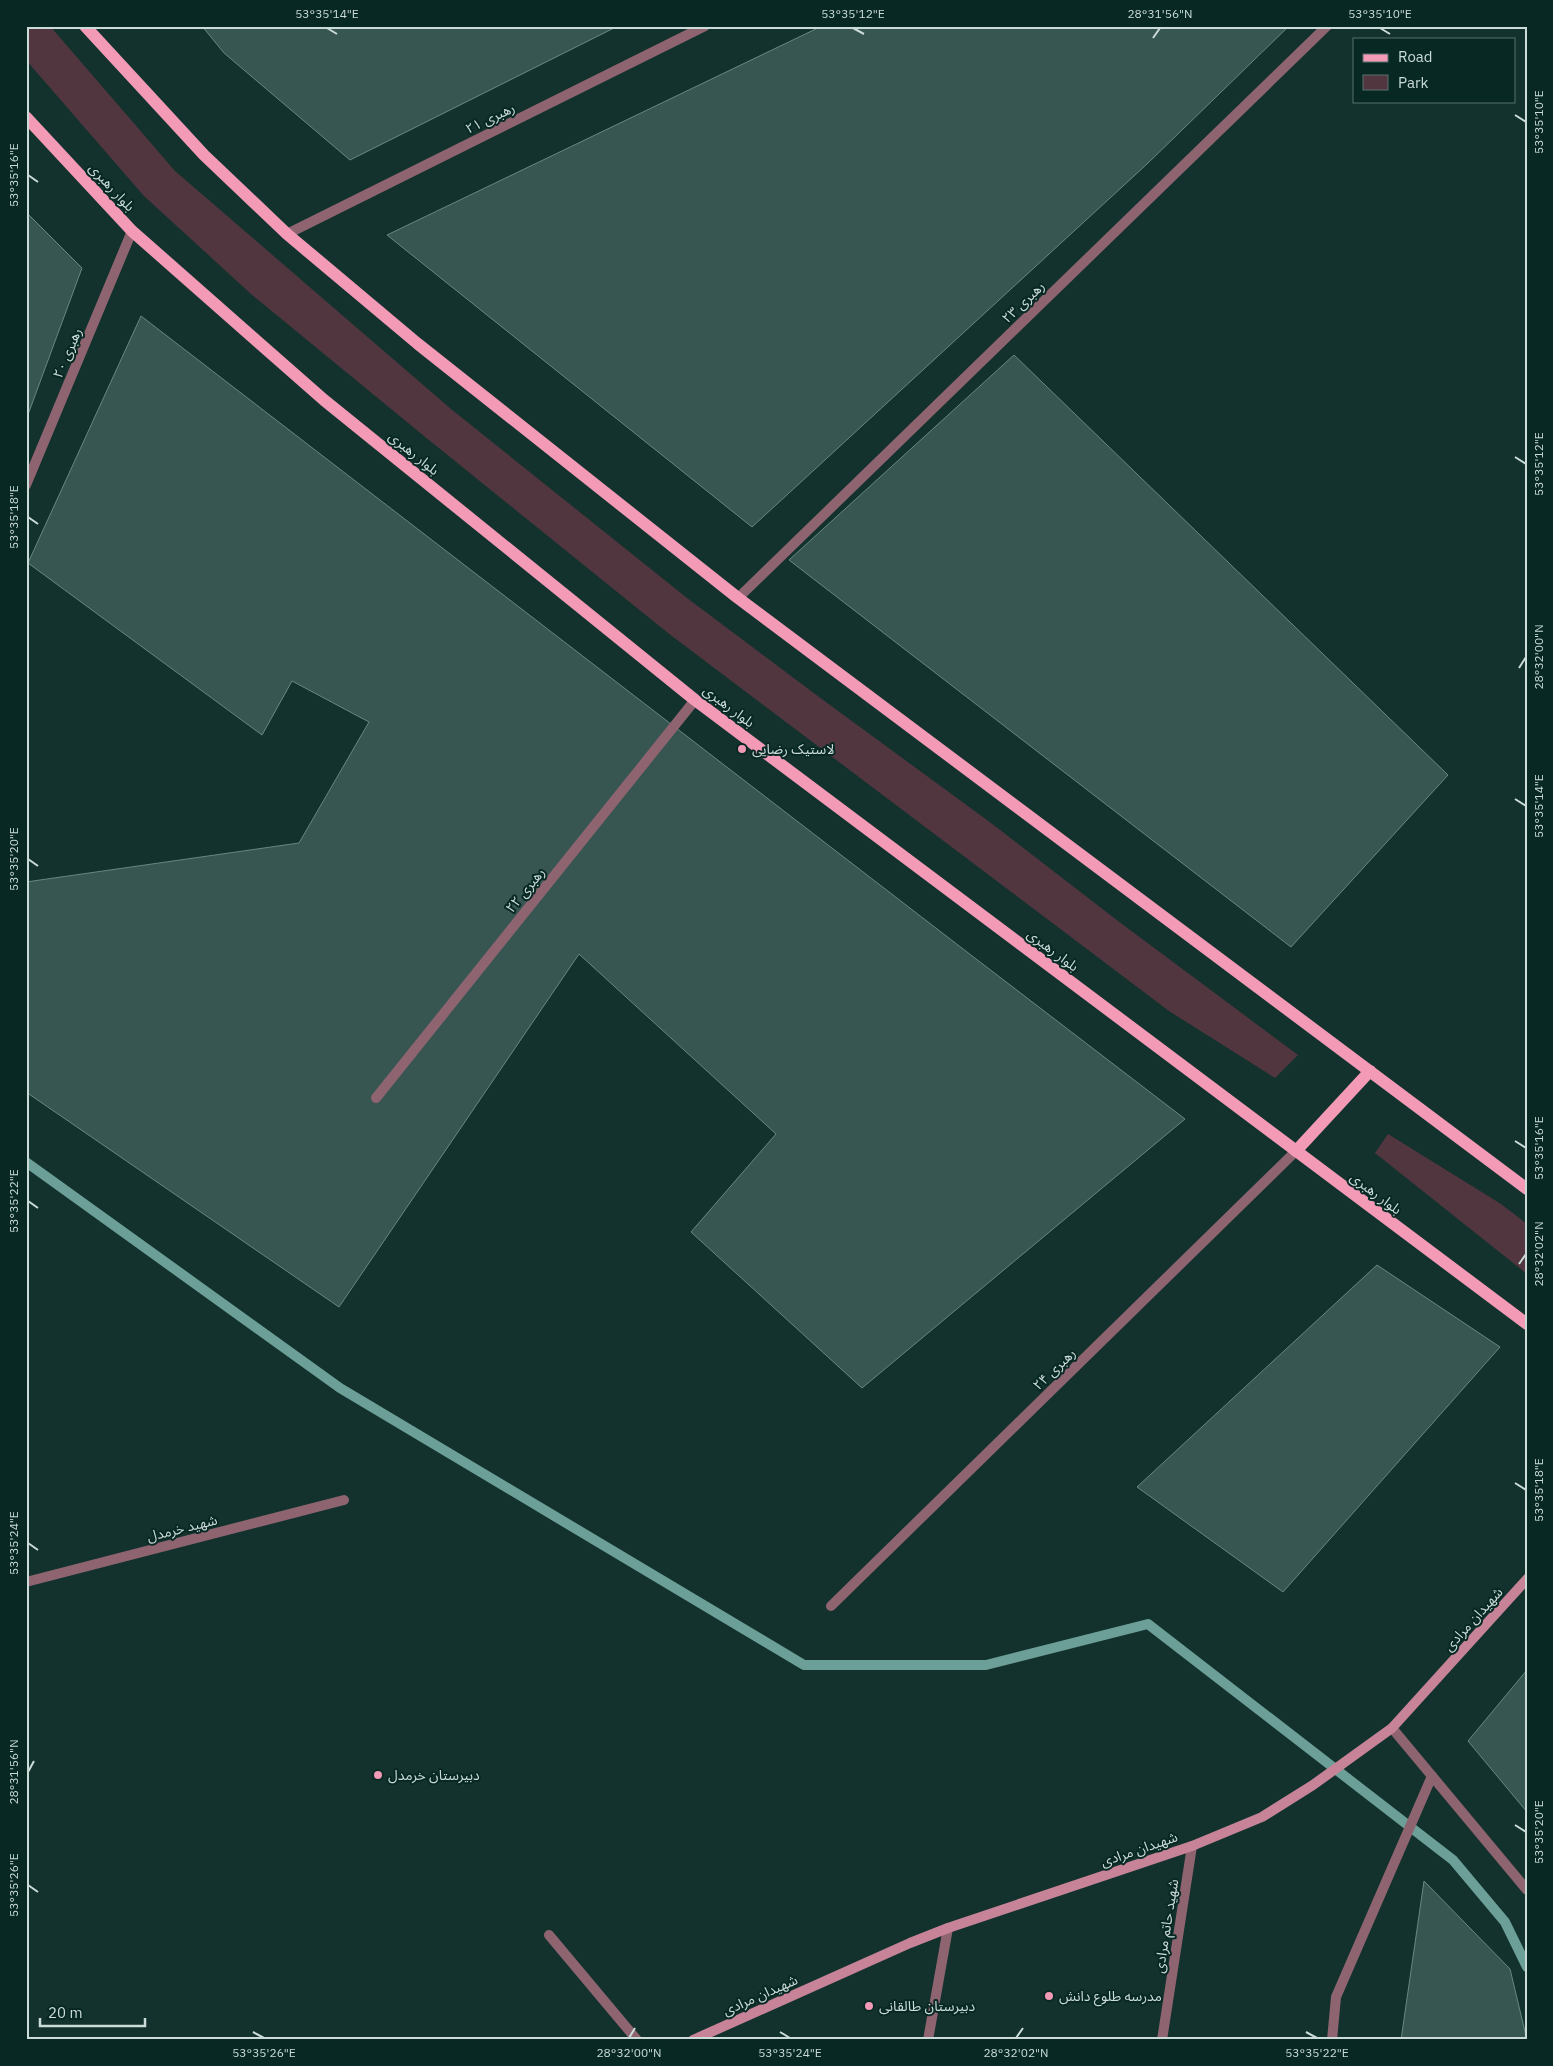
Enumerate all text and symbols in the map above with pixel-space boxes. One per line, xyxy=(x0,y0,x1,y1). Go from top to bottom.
text: 53°35'14"E xyxy=(295,6,359,21)
text: 53°35'12"E xyxy=(821,6,885,21)
text: 28°31'56"N xyxy=(1127,6,1193,21)
text: 53°35'10"E xyxy=(1348,6,1412,21)
legend xyxy=(1353,38,1516,102)
text: Road xyxy=(1398,47,1433,66)
text: Park xyxy=(1398,73,1428,92)
text: 53°35'10"E xyxy=(1531,90,1546,154)
street label: رهبری ۲۱ xyxy=(462,98,518,138)
text: 53°35'16"E xyxy=(6,143,21,207)
street label: بلوار رهبری xyxy=(85,159,139,215)
street label: رهبری ۲۳ xyxy=(998,277,1048,327)
street label: رهبری ۲۰ xyxy=(48,325,86,381)
street label: بلوار رهبری xyxy=(385,427,443,479)
text: 53°35'12"E xyxy=(1531,432,1546,496)
text: 53°35'18"E xyxy=(6,485,21,549)
text: 28°32'00"N xyxy=(1531,624,1546,690)
street label: بلوار رهبری xyxy=(700,681,759,731)
place label: لاستیک رضایی xyxy=(752,740,834,758)
marker: لاستیک رضایی xyxy=(736,743,748,755)
text: 53°35'14"E xyxy=(1531,774,1546,838)
text: 53°35'20"E xyxy=(6,827,21,891)
street label: رهبری ۲۲ xyxy=(501,864,549,916)
street label: بلوار رهبری xyxy=(1024,925,1083,975)
text: 53°35'16"E xyxy=(1531,1116,1546,1180)
street label: بلوار رهبری xyxy=(1347,1168,1406,1218)
text: 53°35'22"E xyxy=(6,1169,21,1233)
text: 28°32'02"N xyxy=(1531,1221,1546,1287)
street label: رهبری ۲۴ xyxy=(1029,1344,1079,1394)
text: 53°35'18"E xyxy=(1531,1458,1546,1522)
text: 53°35'24"E xyxy=(6,1511,21,1575)
street label: شهید خرمدل xyxy=(145,1511,219,1545)
street label: شهیدان مرادی xyxy=(1439,1583,1507,1655)
text: 28°31'56"N xyxy=(6,1739,21,1805)
place label: دبیرستان خرمدل xyxy=(388,1766,480,1784)
marker: دبیرستان خرمدل xyxy=(372,1769,384,1781)
text: 53°35'20"E xyxy=(1531,1800,1546,1864)
street label: شهیدان مرادی xyxy=(1098,1827,1180,1871)
text: 53°35'26"E xyxy=(6,1853,21,1917)
street label: شهید حاتم مرادی xyxy=(1150,1878,1184,1975)
street label: شهیدان مرادی xyxy=(720,1970,800,2020)
place label: مدرسه طلوع دانش xyxy=(1059,1987,1162,2007)
marker: مدرسه طلوع دانش xyxy=(1043,1990,1055,2002)
scale bar xyxy=(40,1996,145,2028)
place label: دبیرستان طالقانی xyxy=(879,1997,976,2015)
marker: دبیرستان طالقانی xyxy=(863,2000,875,2012)
text: 20 m xyxy=(48,2003,83,2022)
text: 53°35'26"E xyxy=(232,2045,296,2060)
text: 28°32'00"N xyxy=(596,2045,662,2060)
text: 53°35'24"E xyxy=(758,2045,822,2060)
text: 28°32'02"N xyxy=(983,2045,1049,2060)
text: 53°35'22"E xyxy=(1285,2045,1349,2060)

